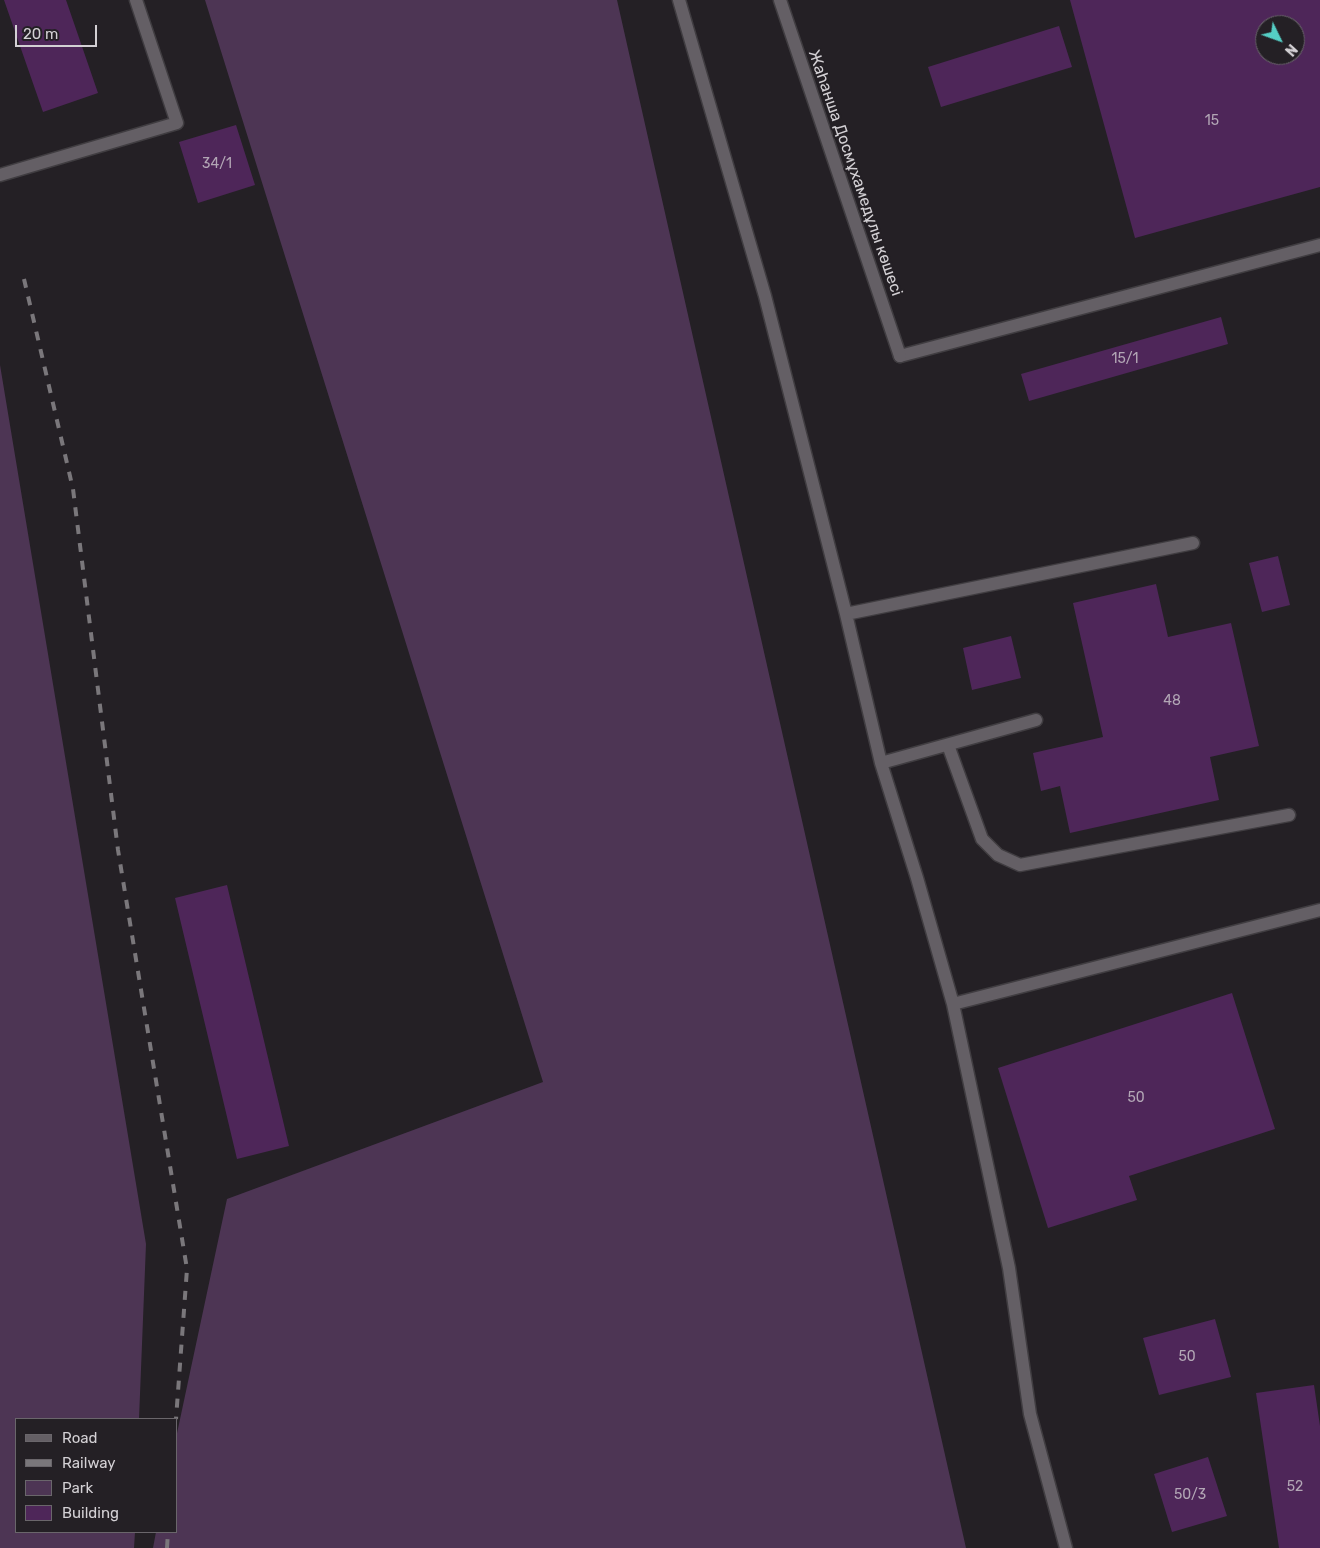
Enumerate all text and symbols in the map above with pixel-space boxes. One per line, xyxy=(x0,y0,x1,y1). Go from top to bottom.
scale bar xyxy=(18,15,100,47)
north arrow xyxy=(1255,15,1305,65)
text: 20 m xyxy=(23,25,58,43)
text: N xyxy=(1281,40,1300,59)
street label: Жаһанша Досмұхамедұлы көшесі xyxy=(804,47,906,299)
house number: 15 xyxy=(1205,113,1219,129)
house number: 34/1 xyxy=(202,156,232,172)
house number: 15/1 xyxy=(1112,351,1138,367)
house number: 48 xyxy=(1163,693,1181,709)
house number: 50 xyxy=(1127,1090,1145,1106)
house number: 50 xyxy=(1178,1349,1196,1365)
legend xyxy=(15,1418,178,1533)
text: Road xyxy=(62,1429,98,1447)
text: Railway xyxy=(62,1454,116,1472)
text: Park xyxy=(62,1479,93,1497)
house number: 52 xyxy=(1287,1479,1303,1495)
house number: 50/3 xyxy=(1174,1487,1206,1503)
text: Building xyxy=(62,1504,119,1522)

